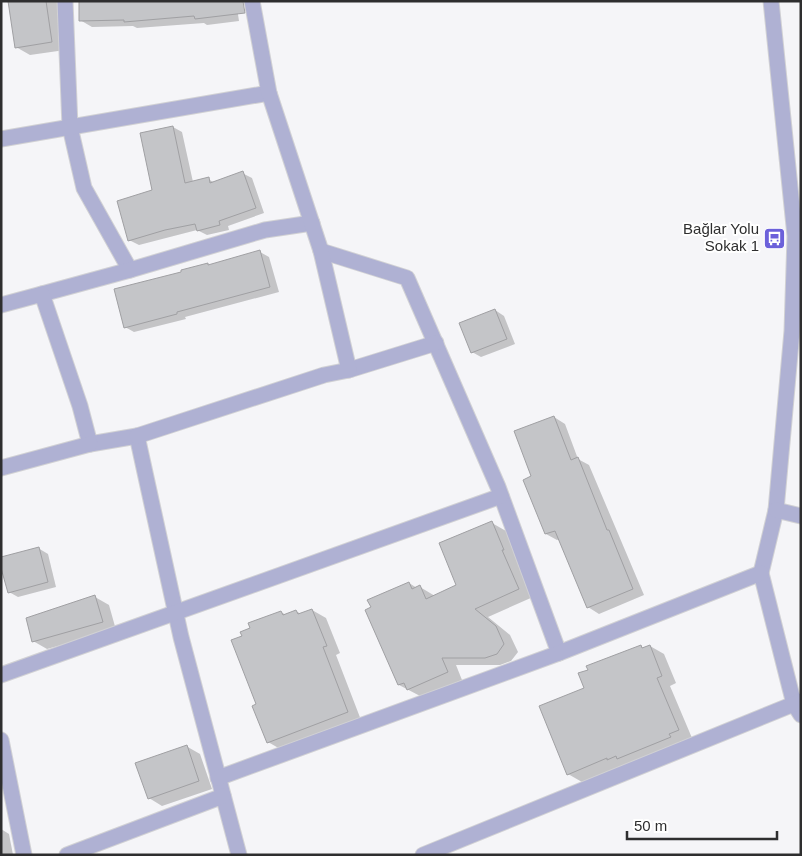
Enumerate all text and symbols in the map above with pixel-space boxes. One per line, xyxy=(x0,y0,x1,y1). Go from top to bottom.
place label: Bağlar Yolu Sokak 1 xyxy=(683,220,759,254)
bus stop icon: Bağlar Yolu Sokak 1 xyxy=(763,226,787,250)
scale bar xyxy=(627,808,777,840)
text: 50 m xyxy=(634,817,667,834)

